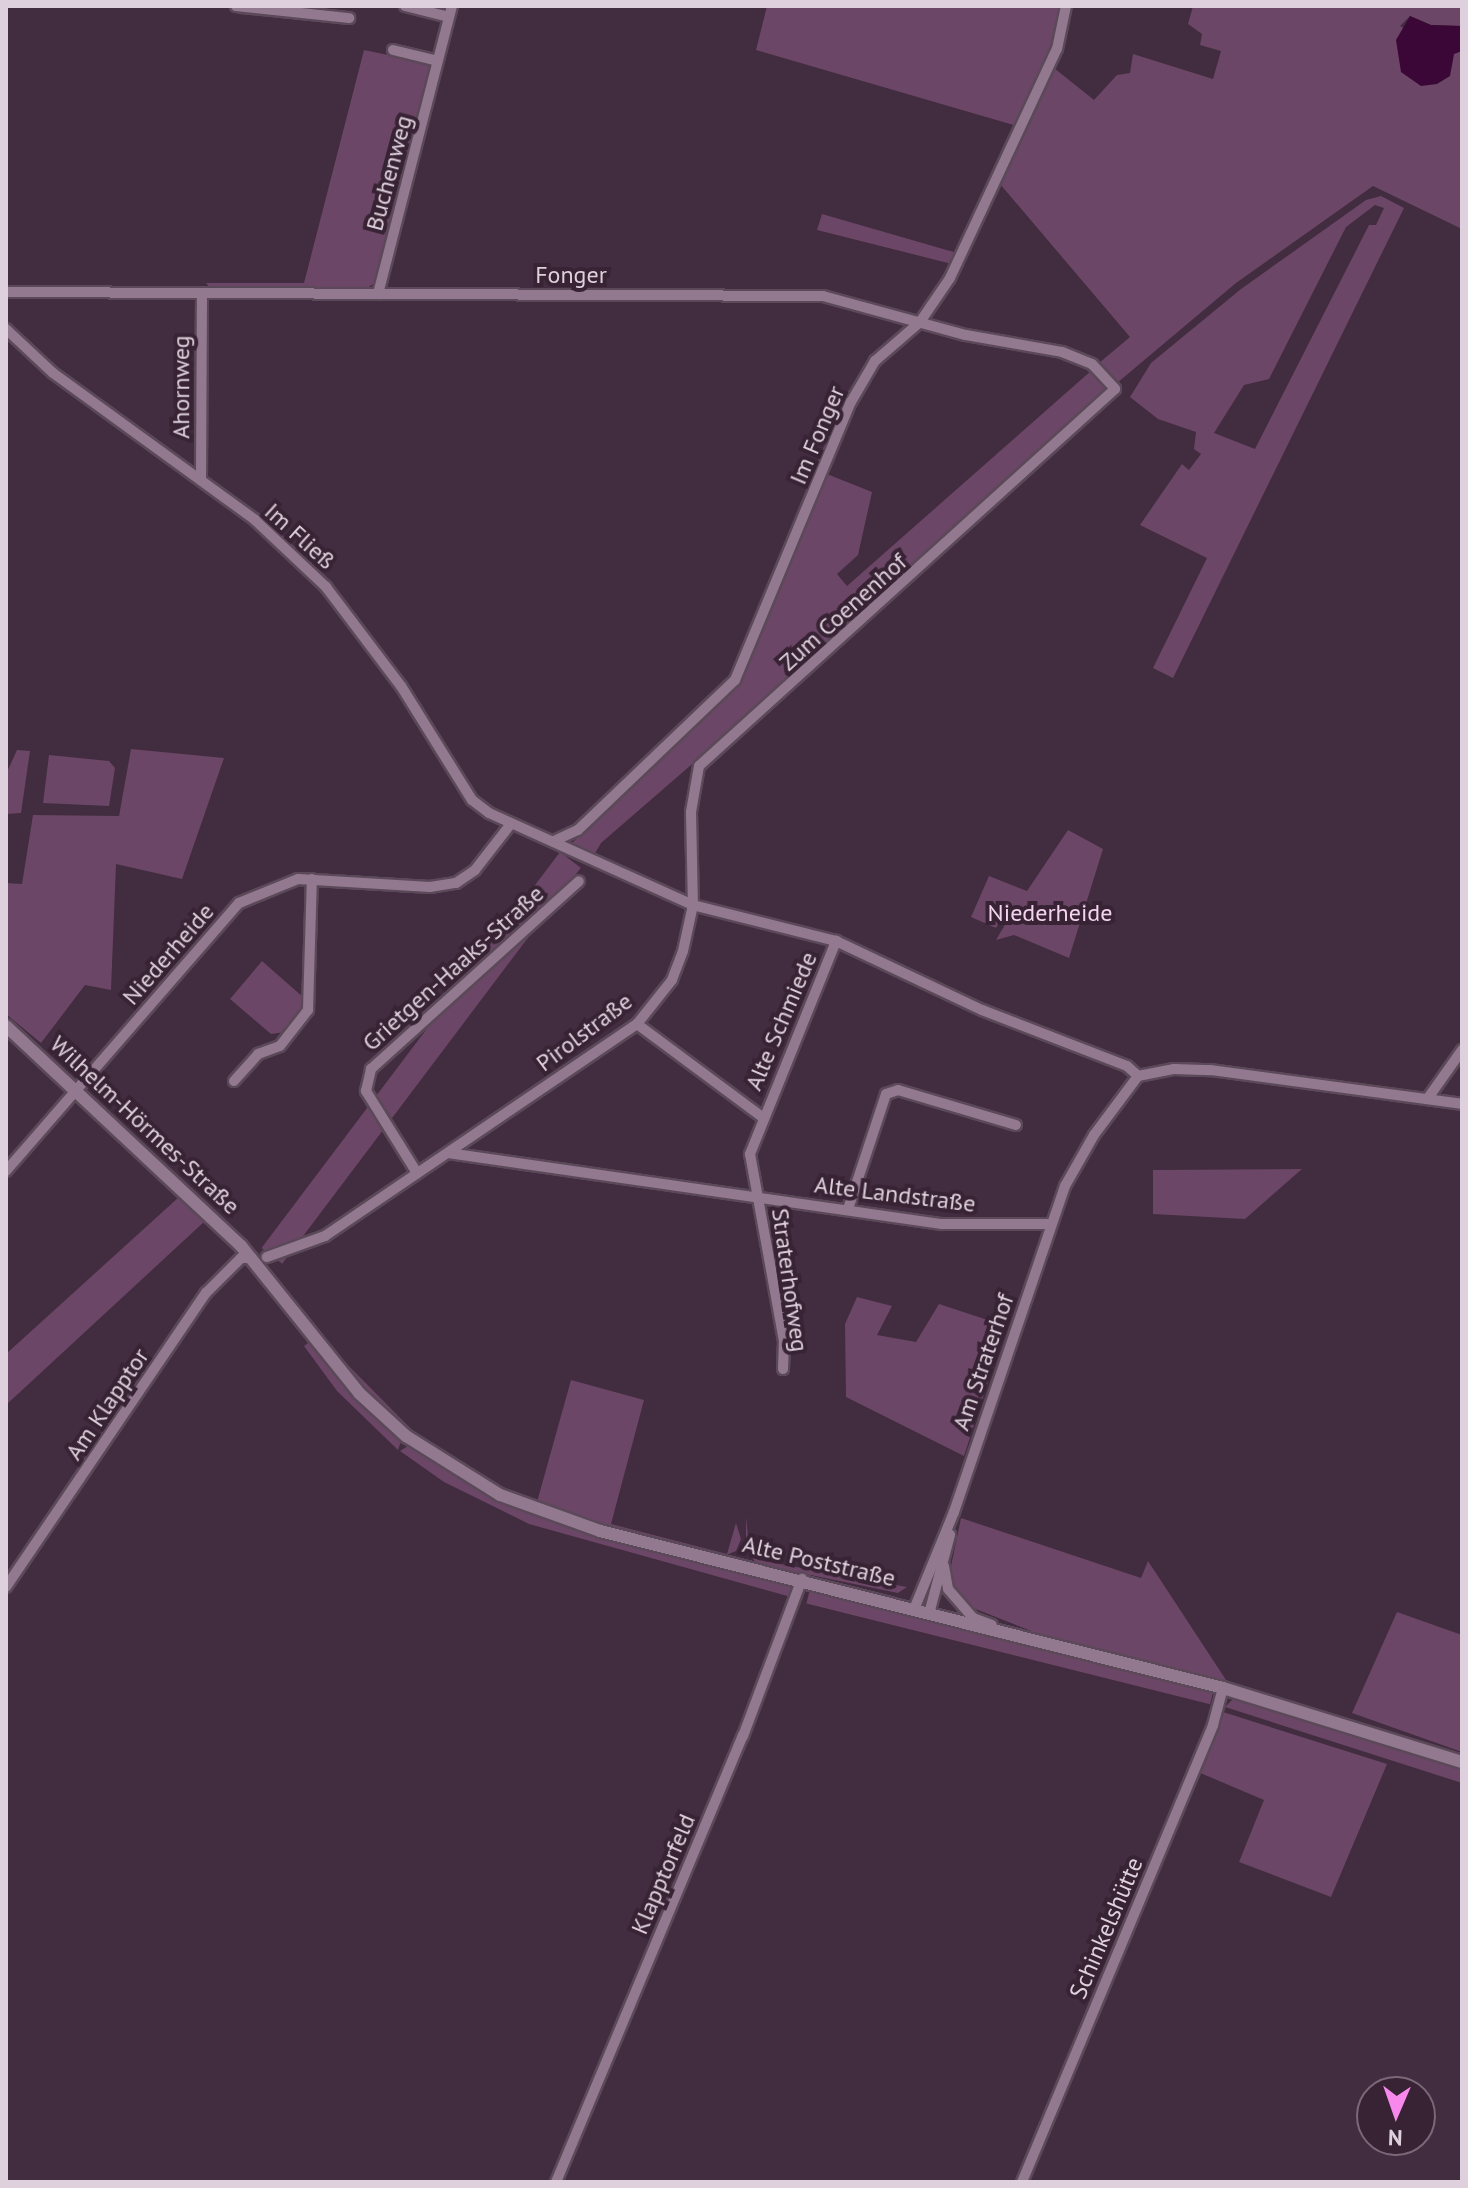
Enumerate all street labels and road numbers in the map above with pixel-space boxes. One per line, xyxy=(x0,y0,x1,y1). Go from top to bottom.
street label: Buchenweg xyxy=(360,112,418,234)
street label: Fonger xyxy=(535,261,607,289)
street label: Ahornweg xyxy=(167,335,195,439)
street label: Im Fonger xyxy=(783,381,851,489)
street label: Im Fließ xyxy=(259,497,341,575)
street label: Zum Coenenhof xyxy=(773,547,913,677)
street label: Grietgen-Haaks-Straße xyxy=(357,879,549,1057)
street label: Niederheide xyxy=(116,897,220,1011)
street label: Alte Schmiede xyxy=(739,948,823,1094)
street label: Pirolstraße xyxy=(530,987,638,1077)
street label: Wilhelm-Hörmes-Straße xyxy=(44,1030,246,1220)
street label: Alte Landstraße xyxy=(813,1170,977,1218)
street label: Straterhofweg xyxy=(766,1206,814,1354)
street label: Am Straterhof xyxy=(946,1290,1020,1434)
street label: Am Klapptor xyxy=(59,1343,155,1465)
street label: Alte Poststraße xyxy=(740,1529,898,1593)
street label: Klapptorfeld xyxy=(625,1809,701,1939)
street label: Schinkelshütte xyxy=(1063,1853,1149,2003)

